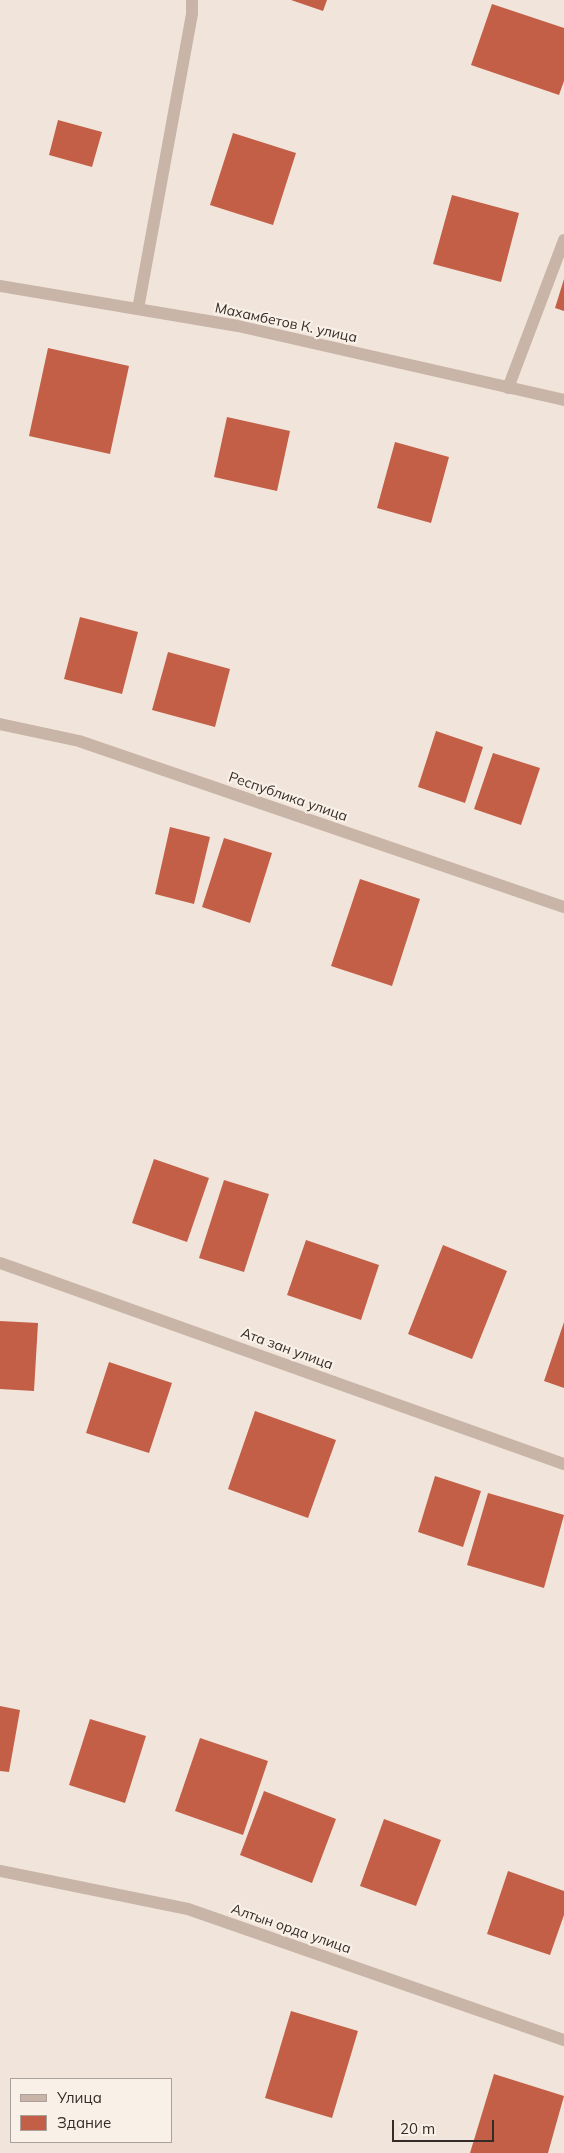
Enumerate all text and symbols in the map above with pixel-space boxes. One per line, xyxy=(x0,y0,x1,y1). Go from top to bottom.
street label: Махамбетов К. улица xyxy=(213,300,359,346)
street label: Республика улица xyxy=(226,769,350,825)
street label: Ата зан улица xyxy=(239,1325,335,1373)
street label: Алтын орда улица xyxy=(229,1901,353,1957)
legend xyxy=(10,2078,172,2143)
text: Улица xyxy=(57,2088,102,2107)
scale bar xyxy=(394,2110,496,2142)
text: Здание xyxy=(57,2113,111,2132)
text: 20 m xyxy=(400,2119,435,2138)

